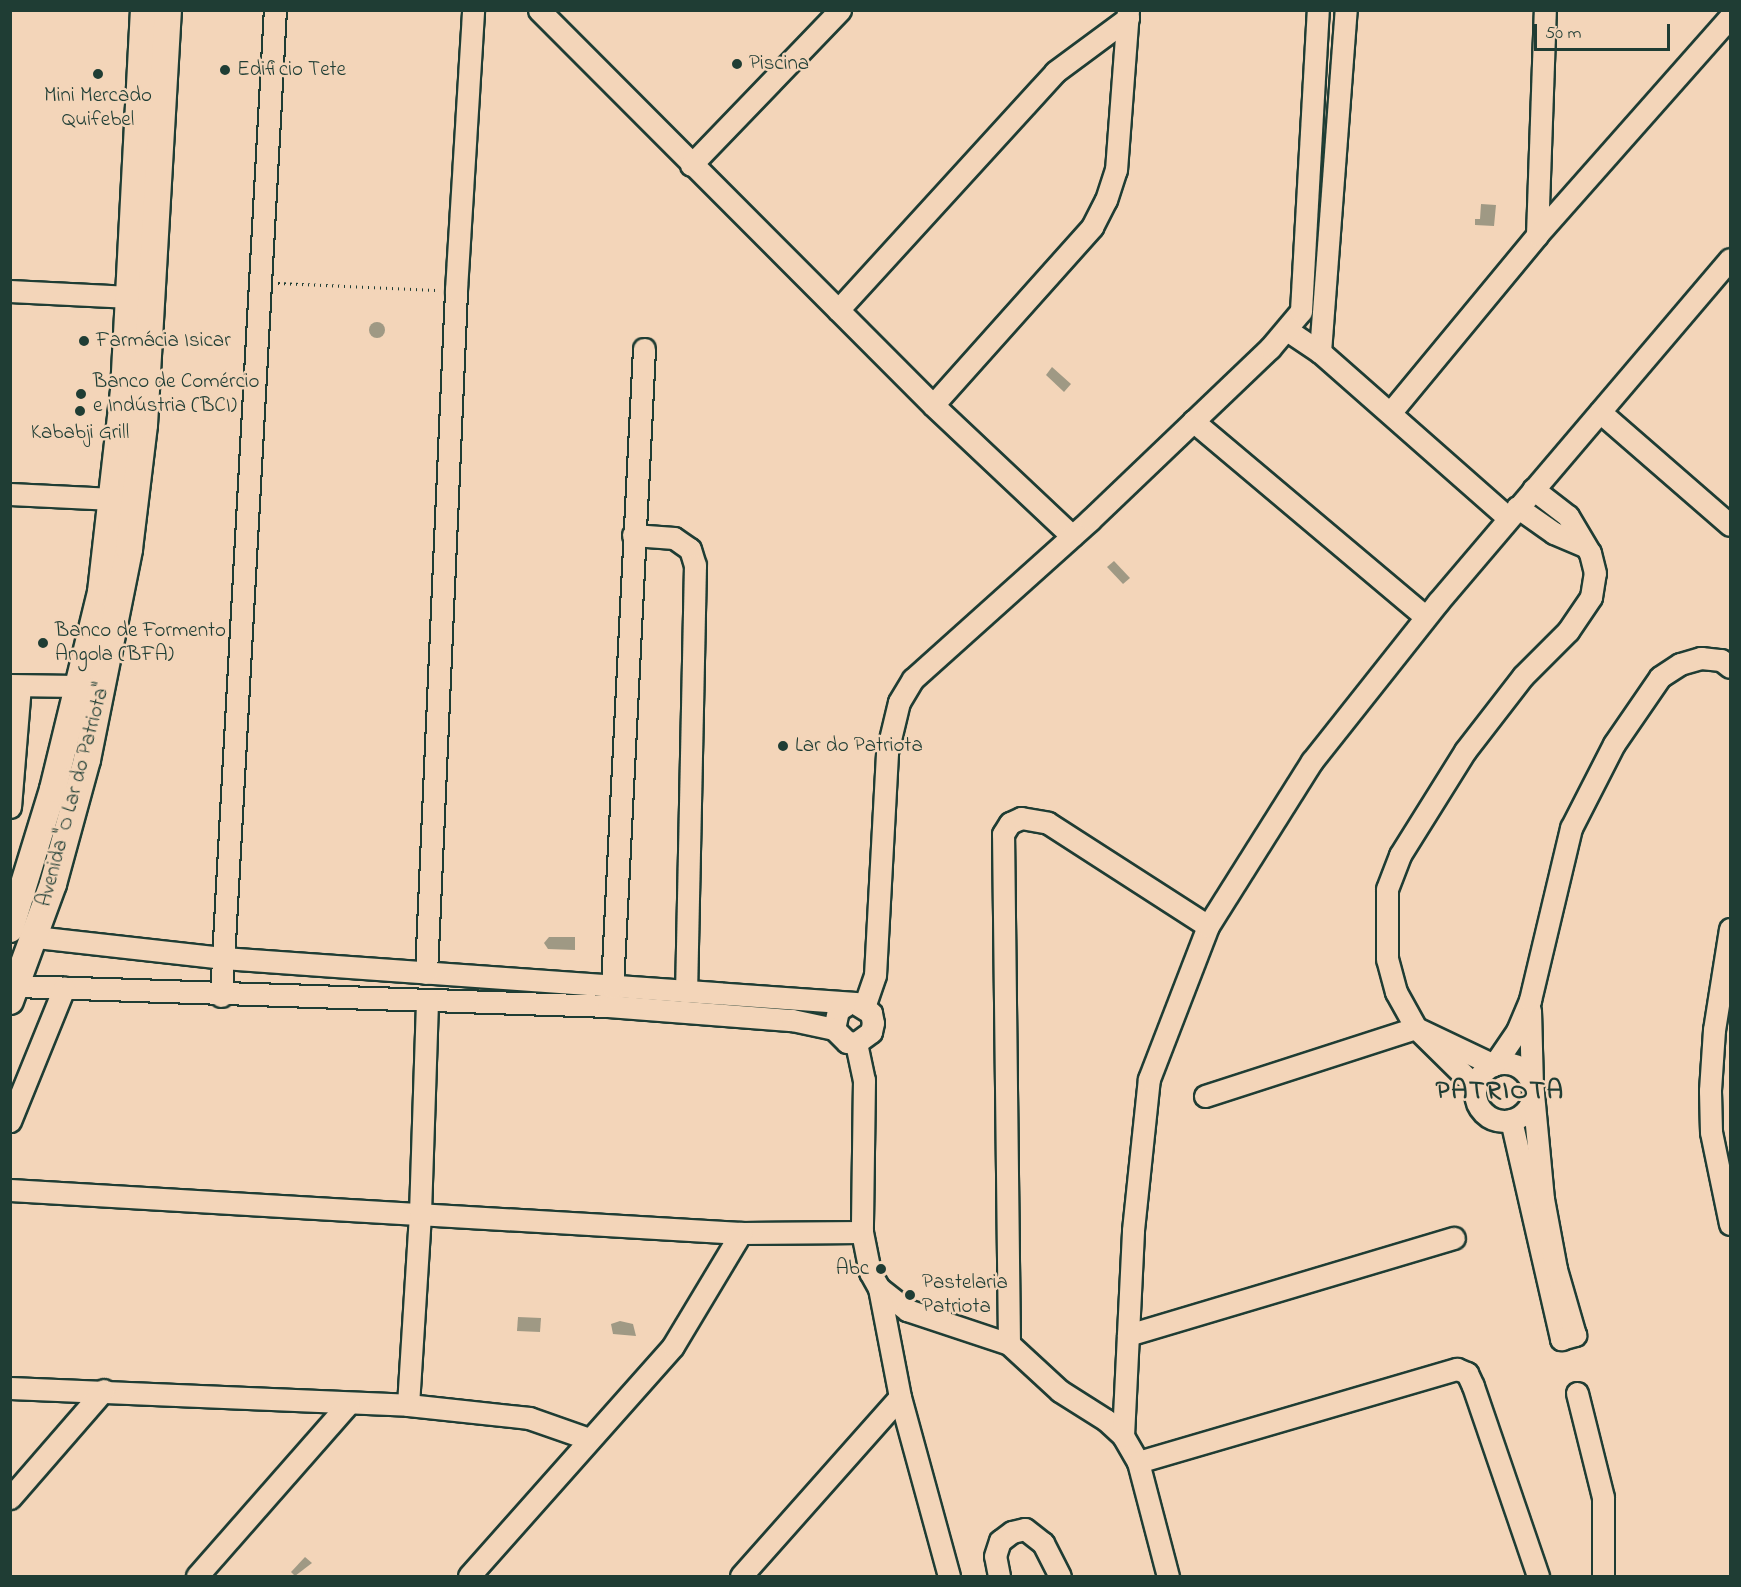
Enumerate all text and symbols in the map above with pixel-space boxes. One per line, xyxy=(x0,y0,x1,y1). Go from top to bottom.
scale bar xyxy=(1537,12,1674,50)
text: 50 m xyxy=(1545,21,1582,47)
place label: Piscina xyxy=(749,51,809,77)
place label: Edificio Tete xyxy=(237,57,346,83)
marker: Piscina xyxy=(730,57,744,71)
marker: Edificio Tete xyxy=(218,63,232,77)
marker: Mini Mercado Quifebel xyxy=(91,67,105,81)
place label: Mini Mercado Quifebel xyxy=(44,83,152,133)
place label: Farmácia Isicar xyxy=(96,328,231,354)
marker: Farmácia Isicar xyxy=(77,334,91,348)
place label: Banco de Comércio e Indústria (BCI) xyxy=(93,369,259,419)
marker: Banco de Comércio e Indústria (BCI) xyxy=(74,387,88,401)
marker: Kababji Grill xyxy=(73,404,87,418)
place label: Kababji Grill xyxy=(31,420,129,446)
place label: Banco de Formento Angola (BFA) xyxy=(55,618,226,668)
marker: Banco de Formento Angola (BFA) xyxy=(36,636,50,650)
street label: Avenida "O Lar do Patriota" xyxy=(32,681,116,909)
place label: Lar do Patriota xyxy=(795,733,923,759)
marker: Lar do Patriota xyxy=(776,739,790,753)
district label: PATRIOTA xyxy=(1435,1076,1565,1108)
place label: Abc xyxy=(836,1256,869,1282)
marker: Abc xyxy=(874,1262,888,1276)
place label: Pastelaria Patriota xyxy=(922,1270,1008,1320)
marker: Pastelaria Patriota xyxy=(903,1288,917,1302)

